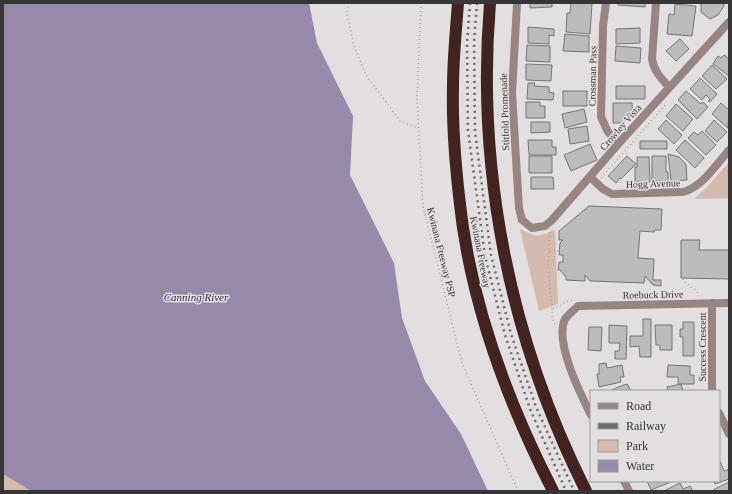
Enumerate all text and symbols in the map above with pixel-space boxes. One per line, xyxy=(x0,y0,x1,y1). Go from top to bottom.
street label: Crossman Pass xyxy=(586,46,599,106)
street label: Stitfold Promenade xyxy=(498,73,511,151)
street label: Crowley Vista xyxy=(597,102,644,153)
street label: Hogg Avenue xyxy=(626,177,681,190)
street label: Kwinana Freeway PSP xyxy=(425,206,458,299)
street label: Kwinana Freeway xyxy=(468,215,493,289)
street label: Roebuck Drive xyxy=(623,288,684,301)
water label: Canning River xyxy=(164,291,229,303)
street label: Success Crescent xyxy=(697,312,708,382)
legend xyxy=(590,390,720,482)
text: Road xyxy=(626,399,651,413)
text: Railway xyxy=(626,419,666,433)
text: Park xyxy=(626,439,648,453)
text: Water xyxy=(626,459,654,473)

